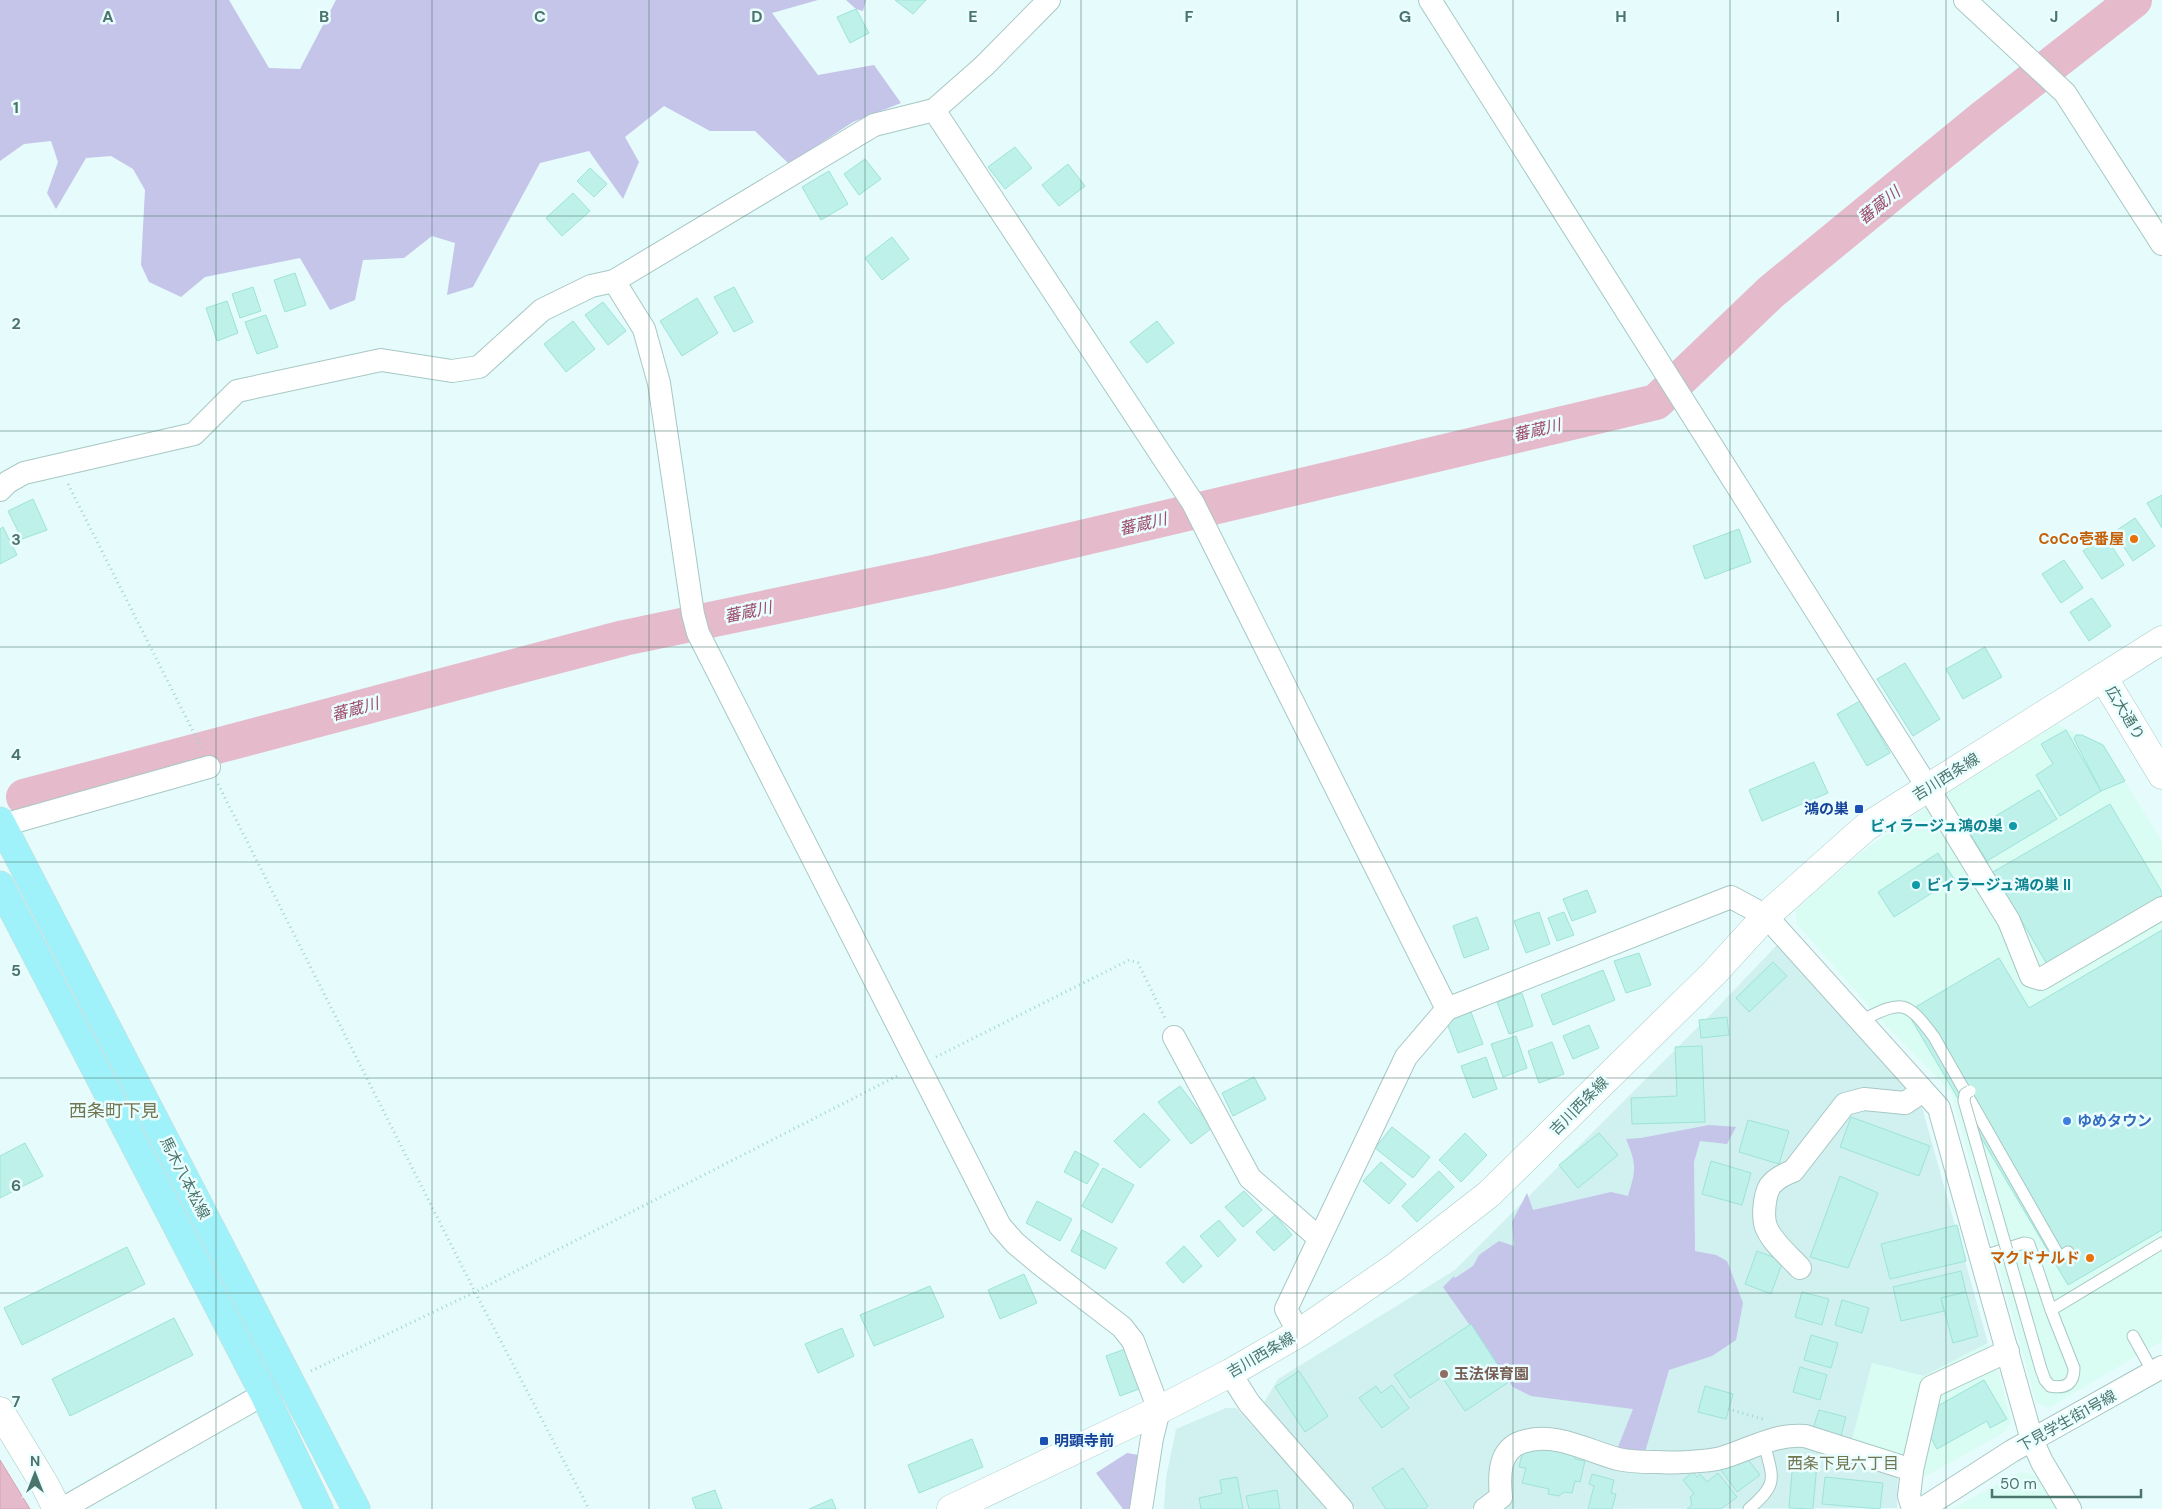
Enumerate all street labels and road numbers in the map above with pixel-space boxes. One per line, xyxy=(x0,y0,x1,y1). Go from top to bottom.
street label: 広大通り xyxy=(2101,682,2149,744)
street label: 吉川西条線 xyxy=(1909,749,1983,805)
street label: 吉川西条線 xyxy=(1545,1072,1613,1140)
street label: 馬木八本松線 xyxy=(156,1133,214,1223)
street label: 吉川西条線 xyxy=(1224,1328,1298,1382)
street label: 下見学生街1号線 xyxy=(2014,1386,2120,1456)

